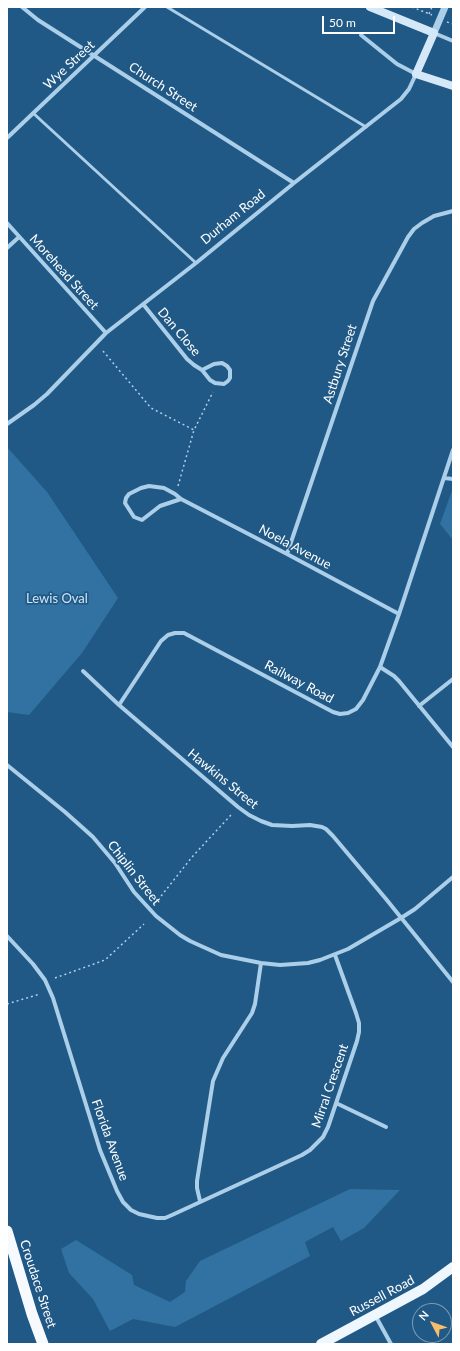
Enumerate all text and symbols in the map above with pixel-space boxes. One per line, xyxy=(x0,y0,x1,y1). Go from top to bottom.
scale bar xyxy=(324,8,397,34)
text: 50 m xyxy=(329,15,356,30)
street label: Wye Street xyxy=(40,37,98,93)
street label: Church Street xyxy=(126,59,200,115)
street label: Durham Road xyxy=(198,186,268,248)
street label: Morehead Street xyxy=(26,231,102,313)
street label: Dan Close xyxy=(154,305,204,359)
street label: Astbury Street xyxy=(320,322,360,406)
street label: Noela Avenue xyxy=(256,521,334,573)
park label: Lewis Oval xyxy=(26,591,88,607)
street label: Railway Road xyxy=(262,657,336,707)
street label: Hawkins Street xyxy=(184,746,262,812)
street label: Chiplin Street xyxy=(104,838,164,908)
street label: Mirral Crescent xyxy=(308,1042,352,1130)
street label: Florida Avenue xyxy=(88,1097,132,1183)
street label: Croudace Street xyxy=(16,1238,60,1330)
street label: Russell Road xyxy=(347,1272,417,1320)
north arrow xyxy=(412,1303,452,1343)
text: N xyxy=(416,1308,431,1323)

